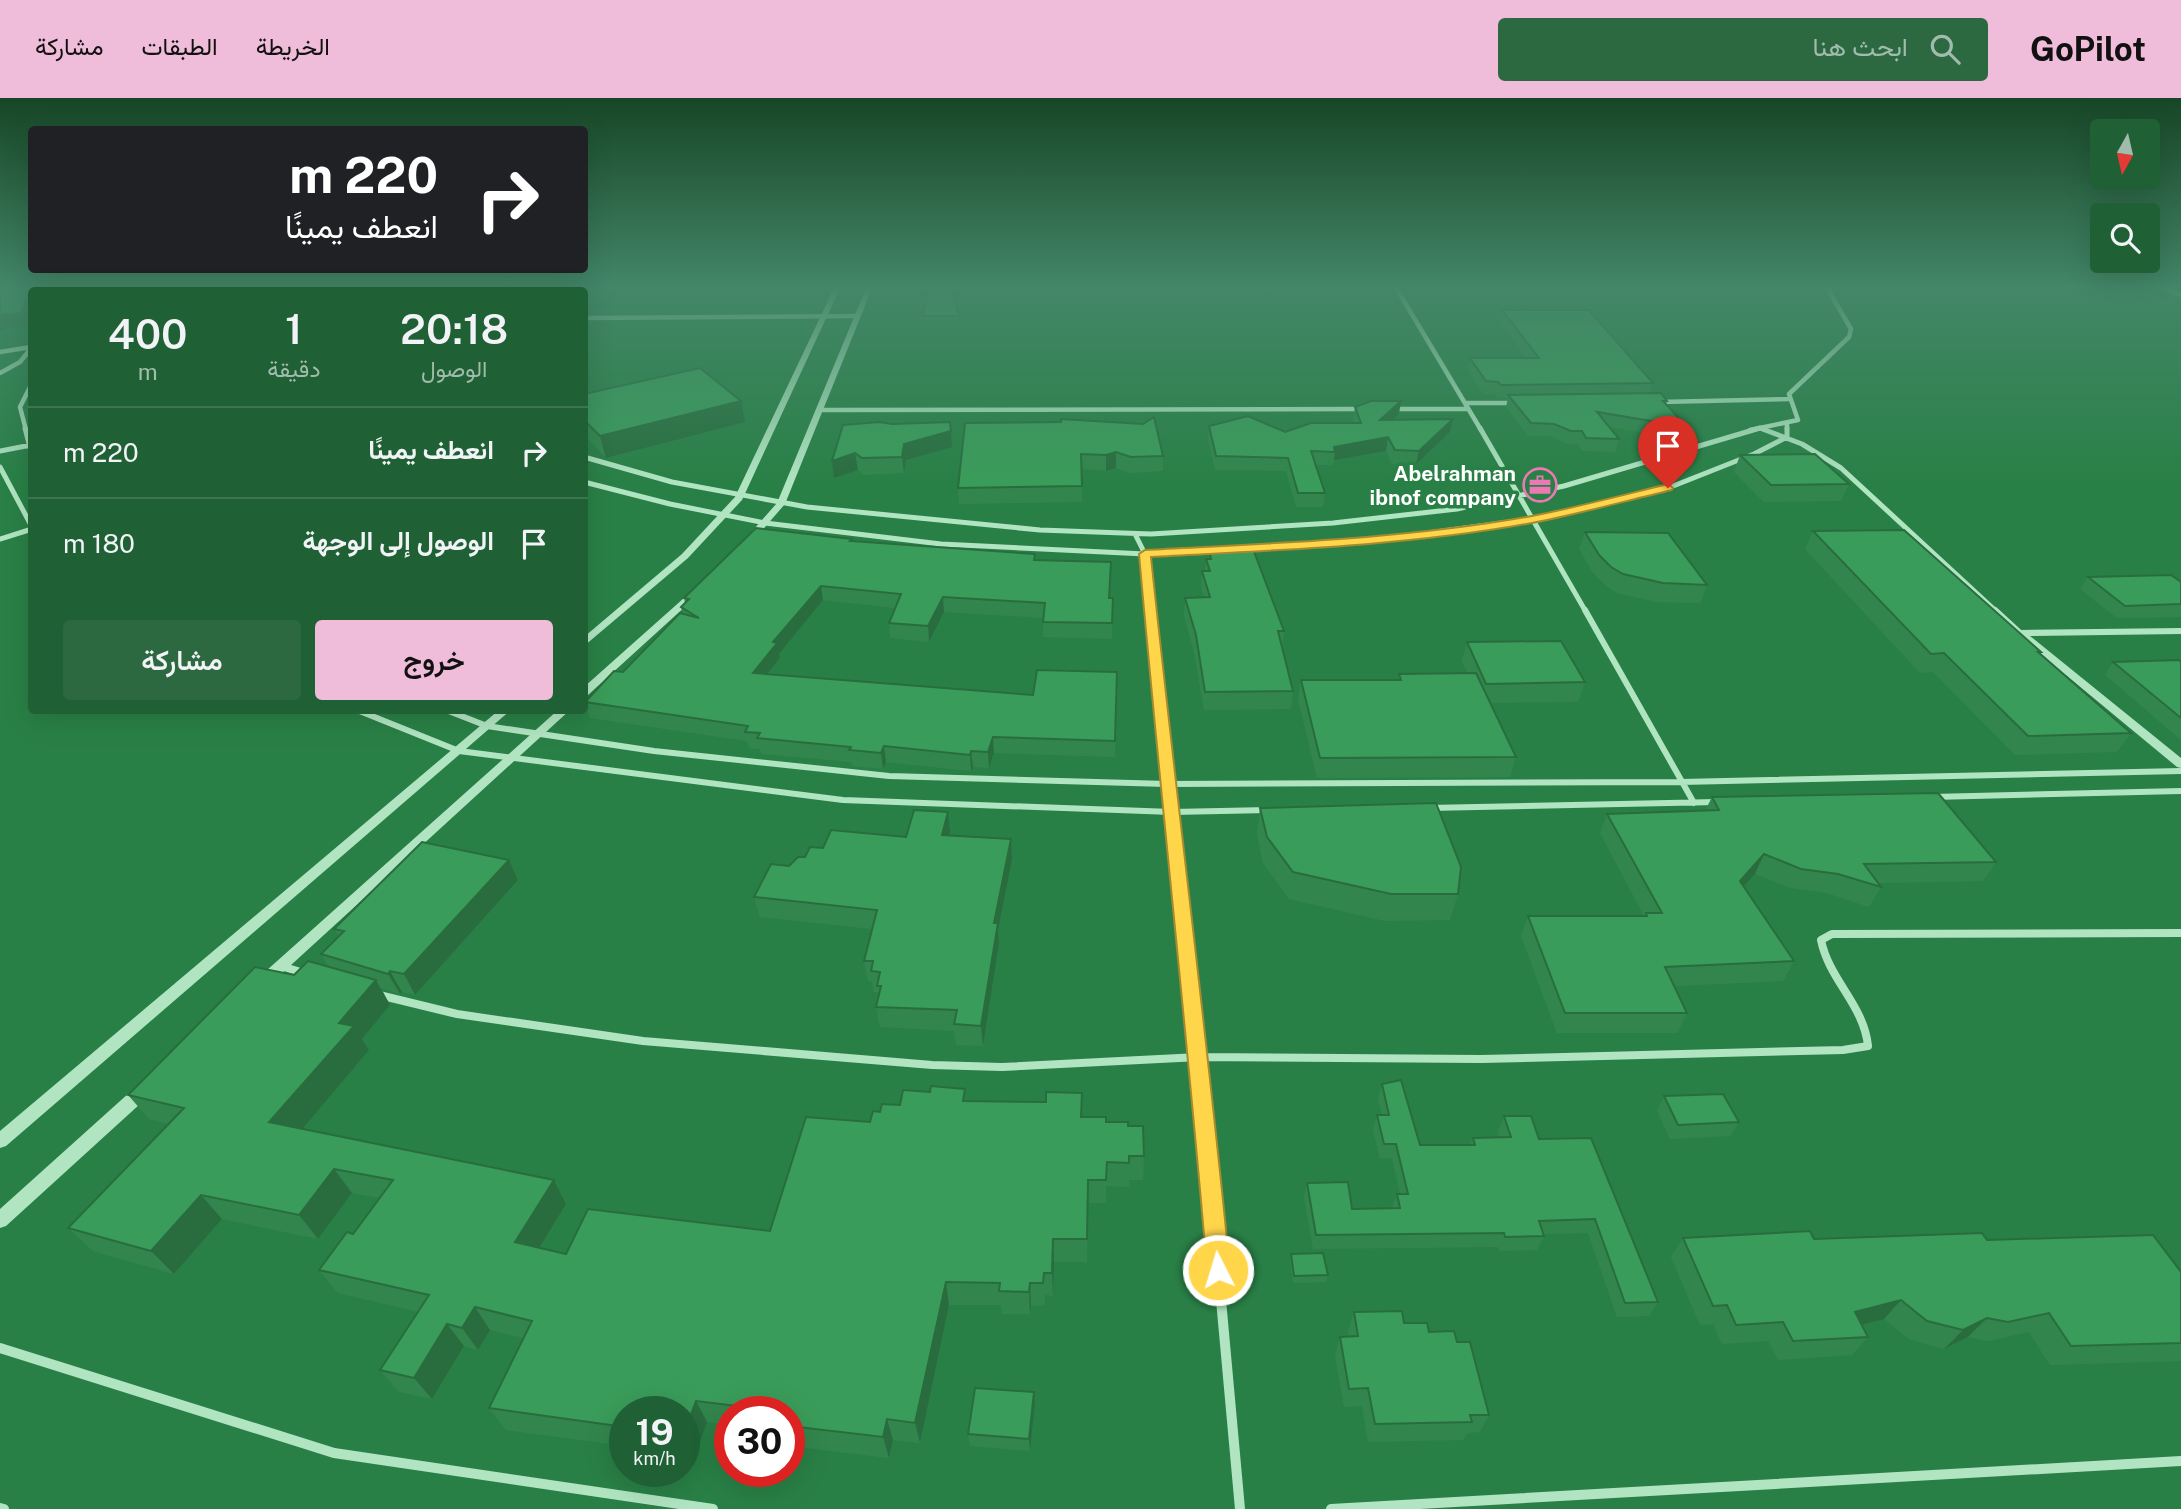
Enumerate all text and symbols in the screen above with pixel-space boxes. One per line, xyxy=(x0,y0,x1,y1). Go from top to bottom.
search box xyxy=(1498,18,1988,81)
icon: search xyxy=(1926,30,1964,68)
text: GoPilot xyxy=(2030,30,2146,68)
text: ابحث هنا xyxy=(1812,31,1908,62)
text: مشاركة xyxy=(35,32,103,60)
text: الطبقات xyxy=(141,32,218,60)
text: الخريطة xyxy=(256,32,330,60)
north arrow xyxy=(2090,119,2160,189)
map controls xyxy=(2090,119,2160,273)
text: 220 m xyxy=(289,146,438,204)
icon: right xyxy=(462,154,553,245)
button: search xyxy=(2090,203,2160,273)
text: انعطف يمينًا xyxy=(285,208,438,245)
text: 1 xyxy=(285,304,303,353)
text: 20:18 xyxy=(400,304,508,353)
text: 400 xyxy=(108,309,187,358)
text: دقيقة xyxy=(267,355,320,382)
text: الوصول xyxy=(421,355,487,382)
text: m xyxy=(138,358,158,385)
pin xyxy=(1638,416,1698,488)
icon: arrive xyxy=(1649,427,1687,465)
text: انعطف يمينًا xyxy=(368,434,494,465)
icon: right xyxy=(515,434,553,472)
text: 220 m xyxy=(63,437,139,468)
place label: Abelrahman ibnof company xyxy=(1370,461,1516,510)
office icon: Abelrahman ibnof company xyxy=(1521,466,1559,504)
text: الوصول إلى الوجهة xyxy=(303,525,494,556)
icon: arrive xyxy=(515,525,553,563)
text: 180 m xyxy=(63,528,135,559)
button: مشاركة xyxy=(63,620,301,700)
button: خروج xyxy=(315,620,553,700)
position arrow xyxy=(1181,1233,1255,1307)
speed limit sign: 30 xyxy=(714,1396,805,1487)
text: 19 xyxy=(635,1412,674,1453)
text: km/h xyxy=(633,1448,676,1469)

